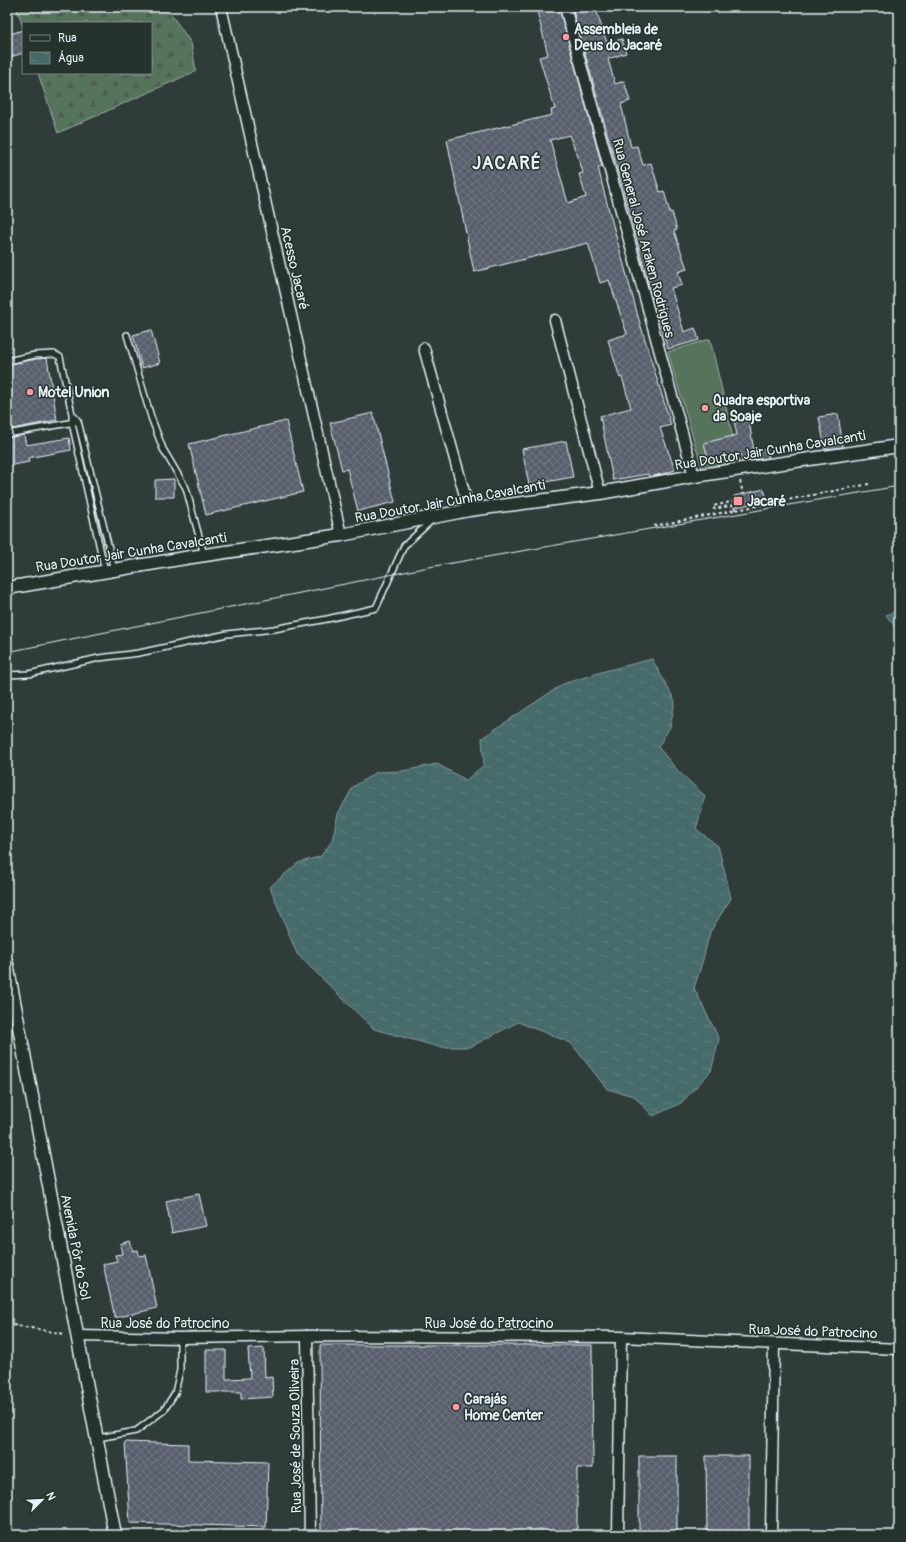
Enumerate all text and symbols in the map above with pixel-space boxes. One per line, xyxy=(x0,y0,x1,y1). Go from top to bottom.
place label: Assembleia de Deus do Jacaré xyxy=(574,21,663,54)
legend xyxy=(22,22,152,74)
text: Rua xyxy=(58,31,77,46)
marker: Assembleia de Deus do Jacaré xyxy=(561,32,571,42)
text: Água xyxy=(58,50,84,66)
street label: Rua General José Araken Rodrigues xyxy=(609,137,679,340)
district label: JACARÉ xyxy=(472,152,542,175)
street label: Acesso Jacaré xyxy=(277,225,312,312)
place label: Motel Union xyxy=(38,384,110,401)
marker: Motel Union xyxy=(25,387,35,397)
place label: Quadra esportiva da Soaje xyxy=(713,392,811,425)
marker: Quadra esportiva da Soaje xyxy=(700,403,710,413)
street label: Rua Doutor Jair Cunha Cavalcanti xyxy=(673,427,867,474)
street label: Rua Doutor Jair Cunha Cavalcanti xyxy=(354,476,547,527)
place label: Jacaré xyxy=(747,493,787,510)
marker: Jacaré xyxy=(732,495,744,507)
street label: Rua Doutor Jair Cunha Cavalcanti xyxy=(34,529,228,576)
street label: Avenida Pôr do Sol xyxy=(57,1193,94,1302)
street label: Rua José do Patrocino xyxy=(100,1315,230,1332)
street label: Rua José do Patrocino xyxy=(424,1315,554,1332)
street label: Rua José do Patrocino xyxy=(748,1321,878,1342)
street label: Rua José de Souza Oliveira xyxy=(286,1359,305,1513)
place label: Carajás Home Center xyxy=(464,1391,544,1424)
marker: Carajás Home Center xyxy=(451,1402,461,1412)
north arrow xyxy=(22,1480,62,1520)
text: N xyxy=(43,1490,58,1503)

